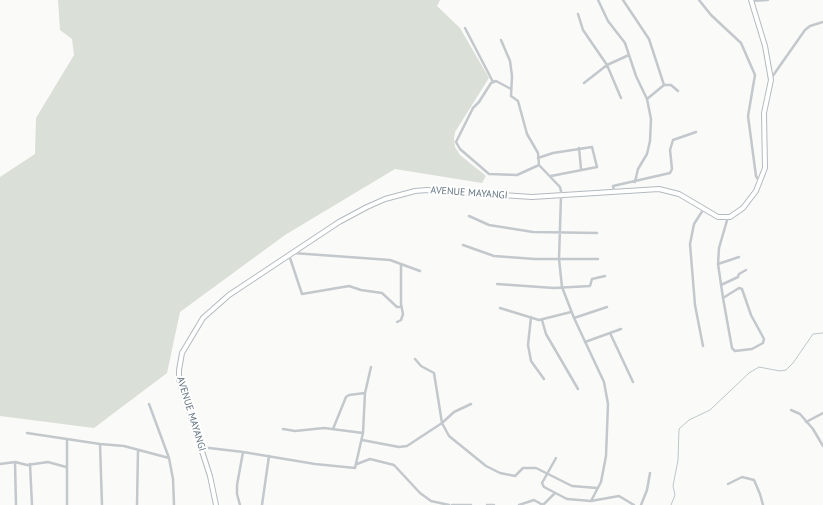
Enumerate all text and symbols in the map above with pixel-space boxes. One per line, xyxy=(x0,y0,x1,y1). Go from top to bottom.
street label: AVENUE MAYANGI xyxy=(430,184,508,202)
street label: AVENUE MAYANGI xyxy=(174,375,208,453)

